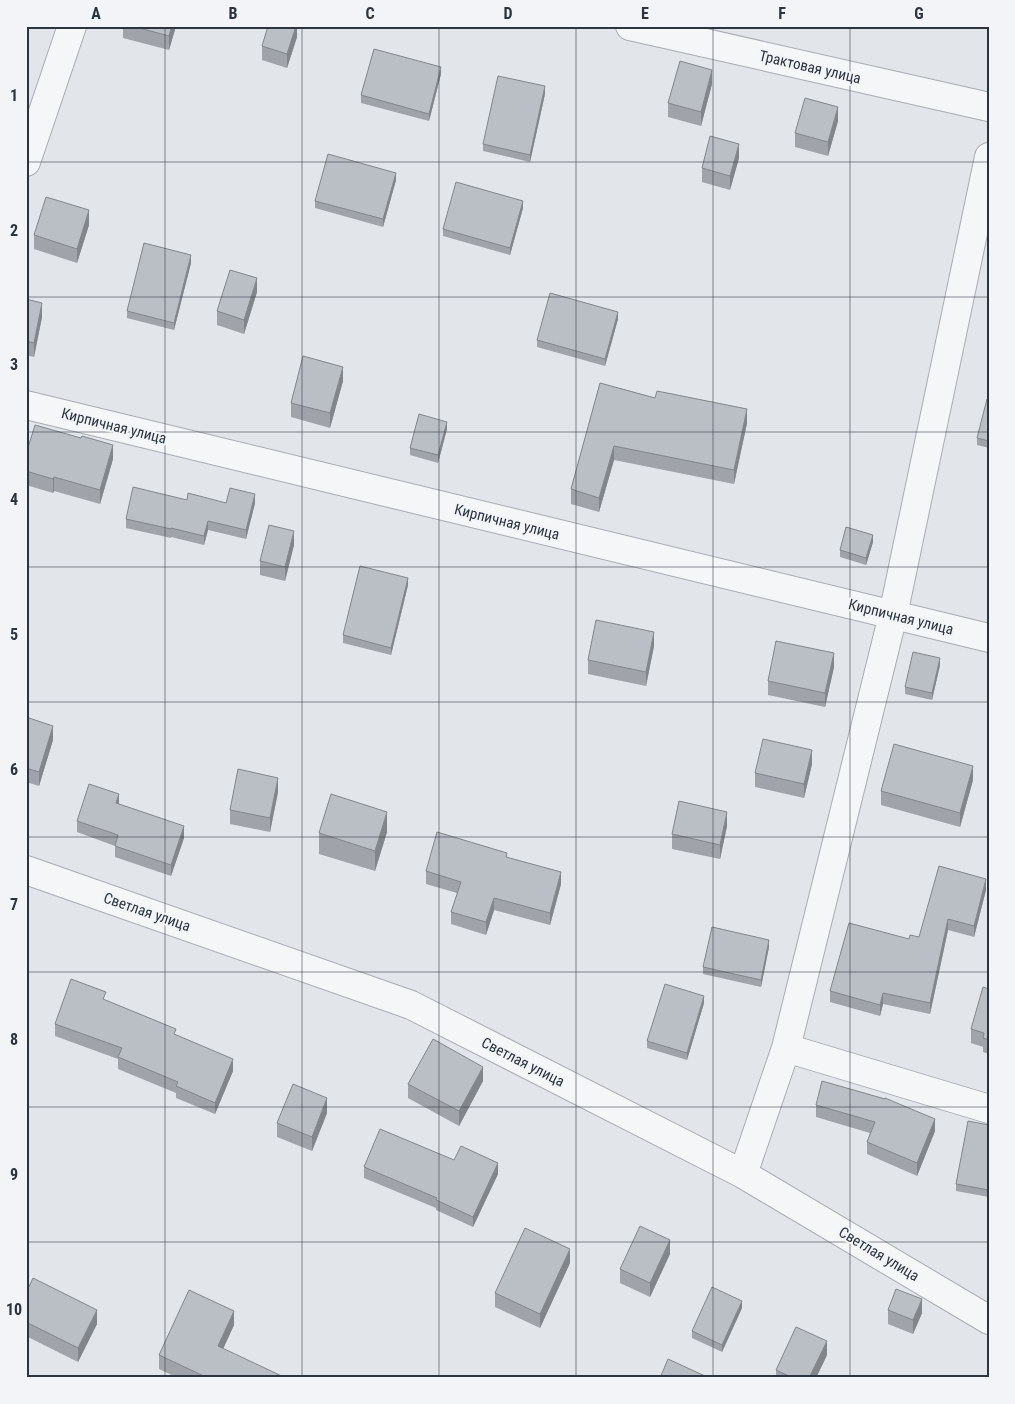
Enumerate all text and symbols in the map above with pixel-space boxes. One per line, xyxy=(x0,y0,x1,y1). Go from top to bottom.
text: A xyxy=(91,4,101,23)
text: B xyxy=(229,4,238,23)
text: C xyxy=(365,4,375,23)
text: D xyxy=(503,4,513,23)
text: E xyxy=(641,4,649,23)
text: F xyxy=(778,4,786,23)
text: G xyxy=(914,4,924,23)
street label: Трактовая улица xyxy=(757,47,863,87)
text: 1 xyxy=(10,86,18,105)
text: 2 xyxy=(10,221,18,240)
text: 3 xyxy=(10,355,18,374)
street label: Кирпичная улица xyxy=(60,404,168,448)
text: 4 xyxy=(10,490,18,509)
street label: Кирпичная улица xyxy=(453,500,561,544)
street label: Кирпичная улица xyxy=(847,595,955,639)
text: 5 xyxy=(10,625,18,644)
text: 6 xyxy=(10,760,18,779)
street label: Светлая улица xyxy=(101,889,193,935)
text: 7 xyxy=(10,895,18,914)
text: 8 xyxy=(10,1030,18,1049)
street label: Светлая улица xyxy=(479,1033,567,1091)
text: 9 xyxy=(10,1165,18,1184)
street label: Светлая улица xyxy=(836,1223,922,1285)
text: 10 xyxy=(6,1300,22,1319)

